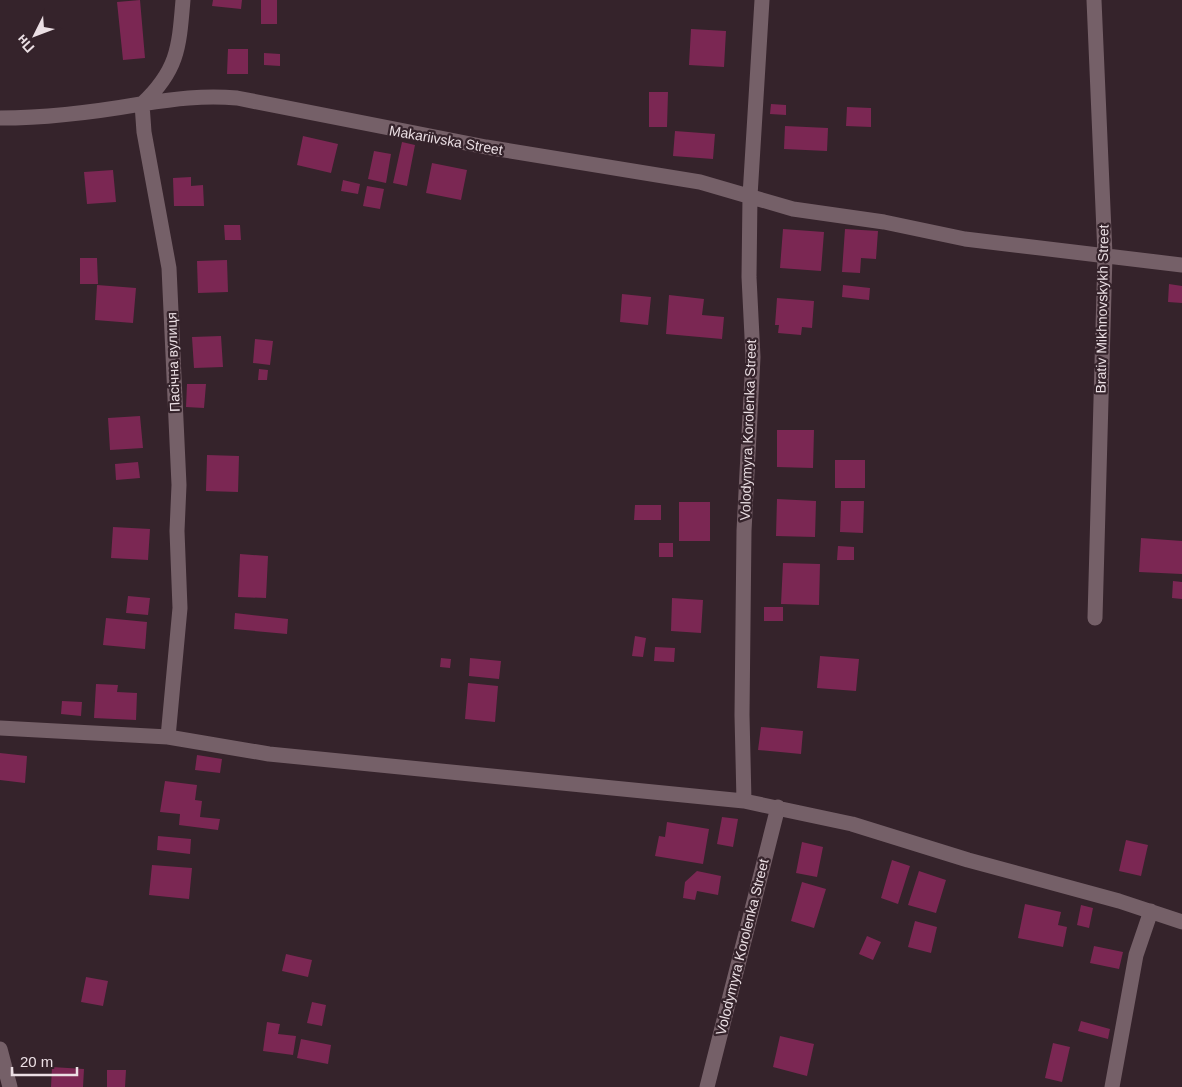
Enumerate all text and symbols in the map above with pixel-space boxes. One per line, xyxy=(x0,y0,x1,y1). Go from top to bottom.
north arrow xyxy=(10,10,60,60)
text: Пн xyxy=(13,31,37,56)
street label: Makariivska Street xyxy=(388,122,504,158)
street label: Brativ Mikhnovskykh Street xyxy=(1093,224,1111,394)
street label: Пасічна вулиця xyxy=(163,312,183,412)
street label: Volodymyra Korolenka Street xyxy=(737,339,759,521)
street label: Volodymyra Korolenka Street xyxy=(712,857,772,1037)
scale bar xyxy=(12,1044,78,1076)
text: 20 m xyxy=(20,1053,53,1070)

